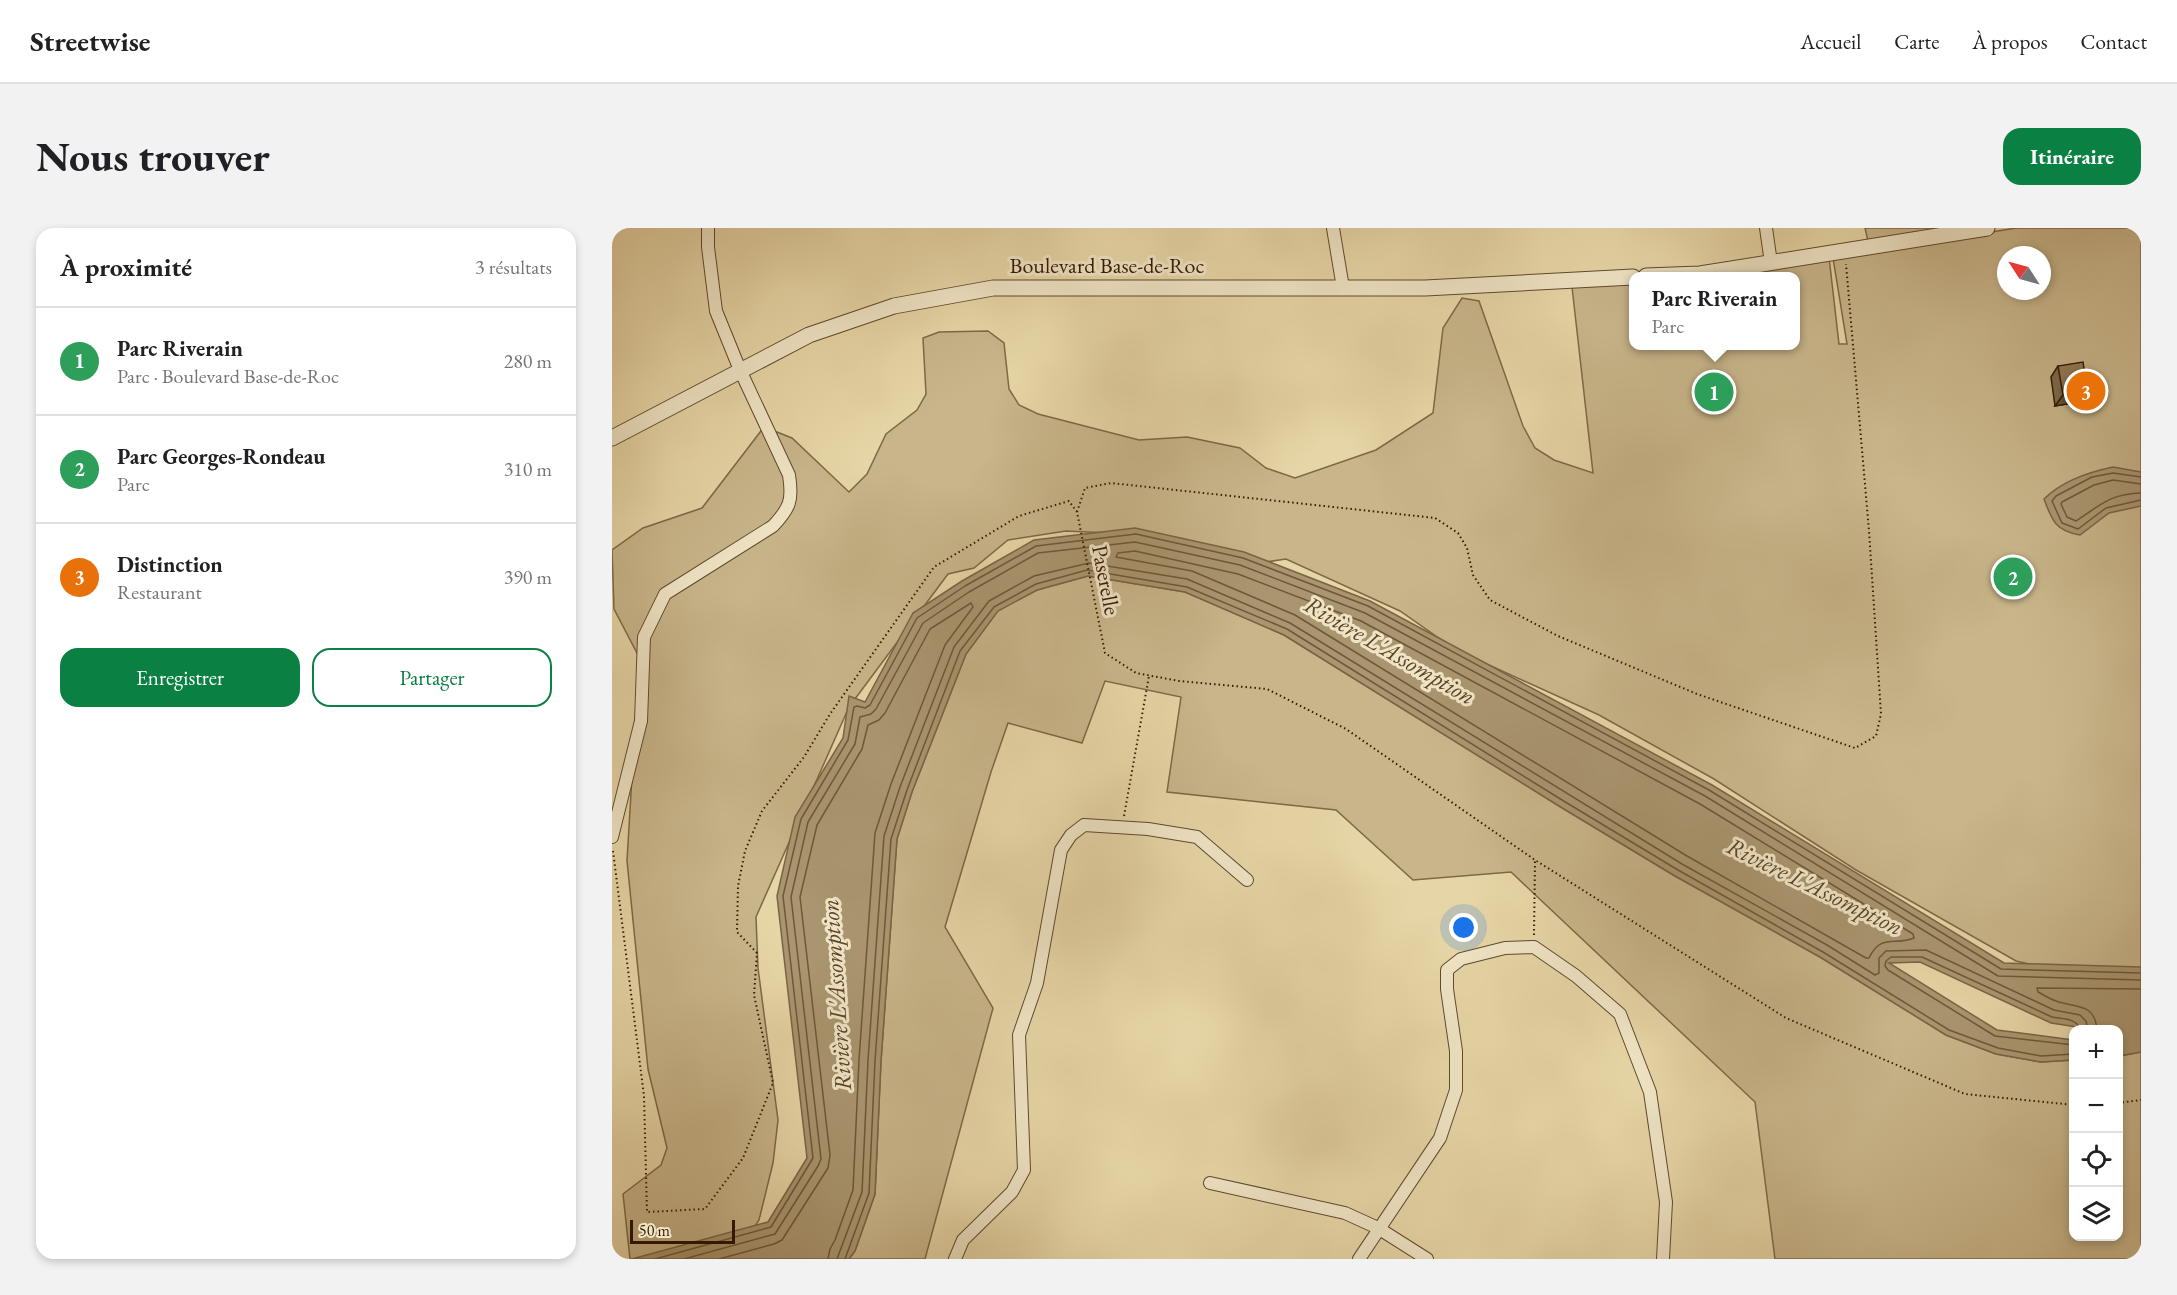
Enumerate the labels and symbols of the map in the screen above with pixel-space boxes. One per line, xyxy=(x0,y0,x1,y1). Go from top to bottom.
north arrow xyxy=(1997,246,2051,300)
street label: Boulevard Base-de-Roc xyxy=(1010,251,1204,280)
pin: 3 xyxy=(2066,368,2106,414)
pin: 1 xyxy=(1694,370,1734,414)
street label: Paserelle xyxy=(1085,543,1127,618)
pin: 2 xyxy=(1994,554,2032,600)
water label: Rivière L'Assomption xyxy=(1299,589,1481,711)
water label: Rivière L'Assomption xyxy=(1722,830,1908,942)
water label: Rivière L'Assomption xyxy=(814,898,858,1092)
your location xyxy=(1449,913,1478,942)
scale bar xyxy=(630,1217,735,1244)

